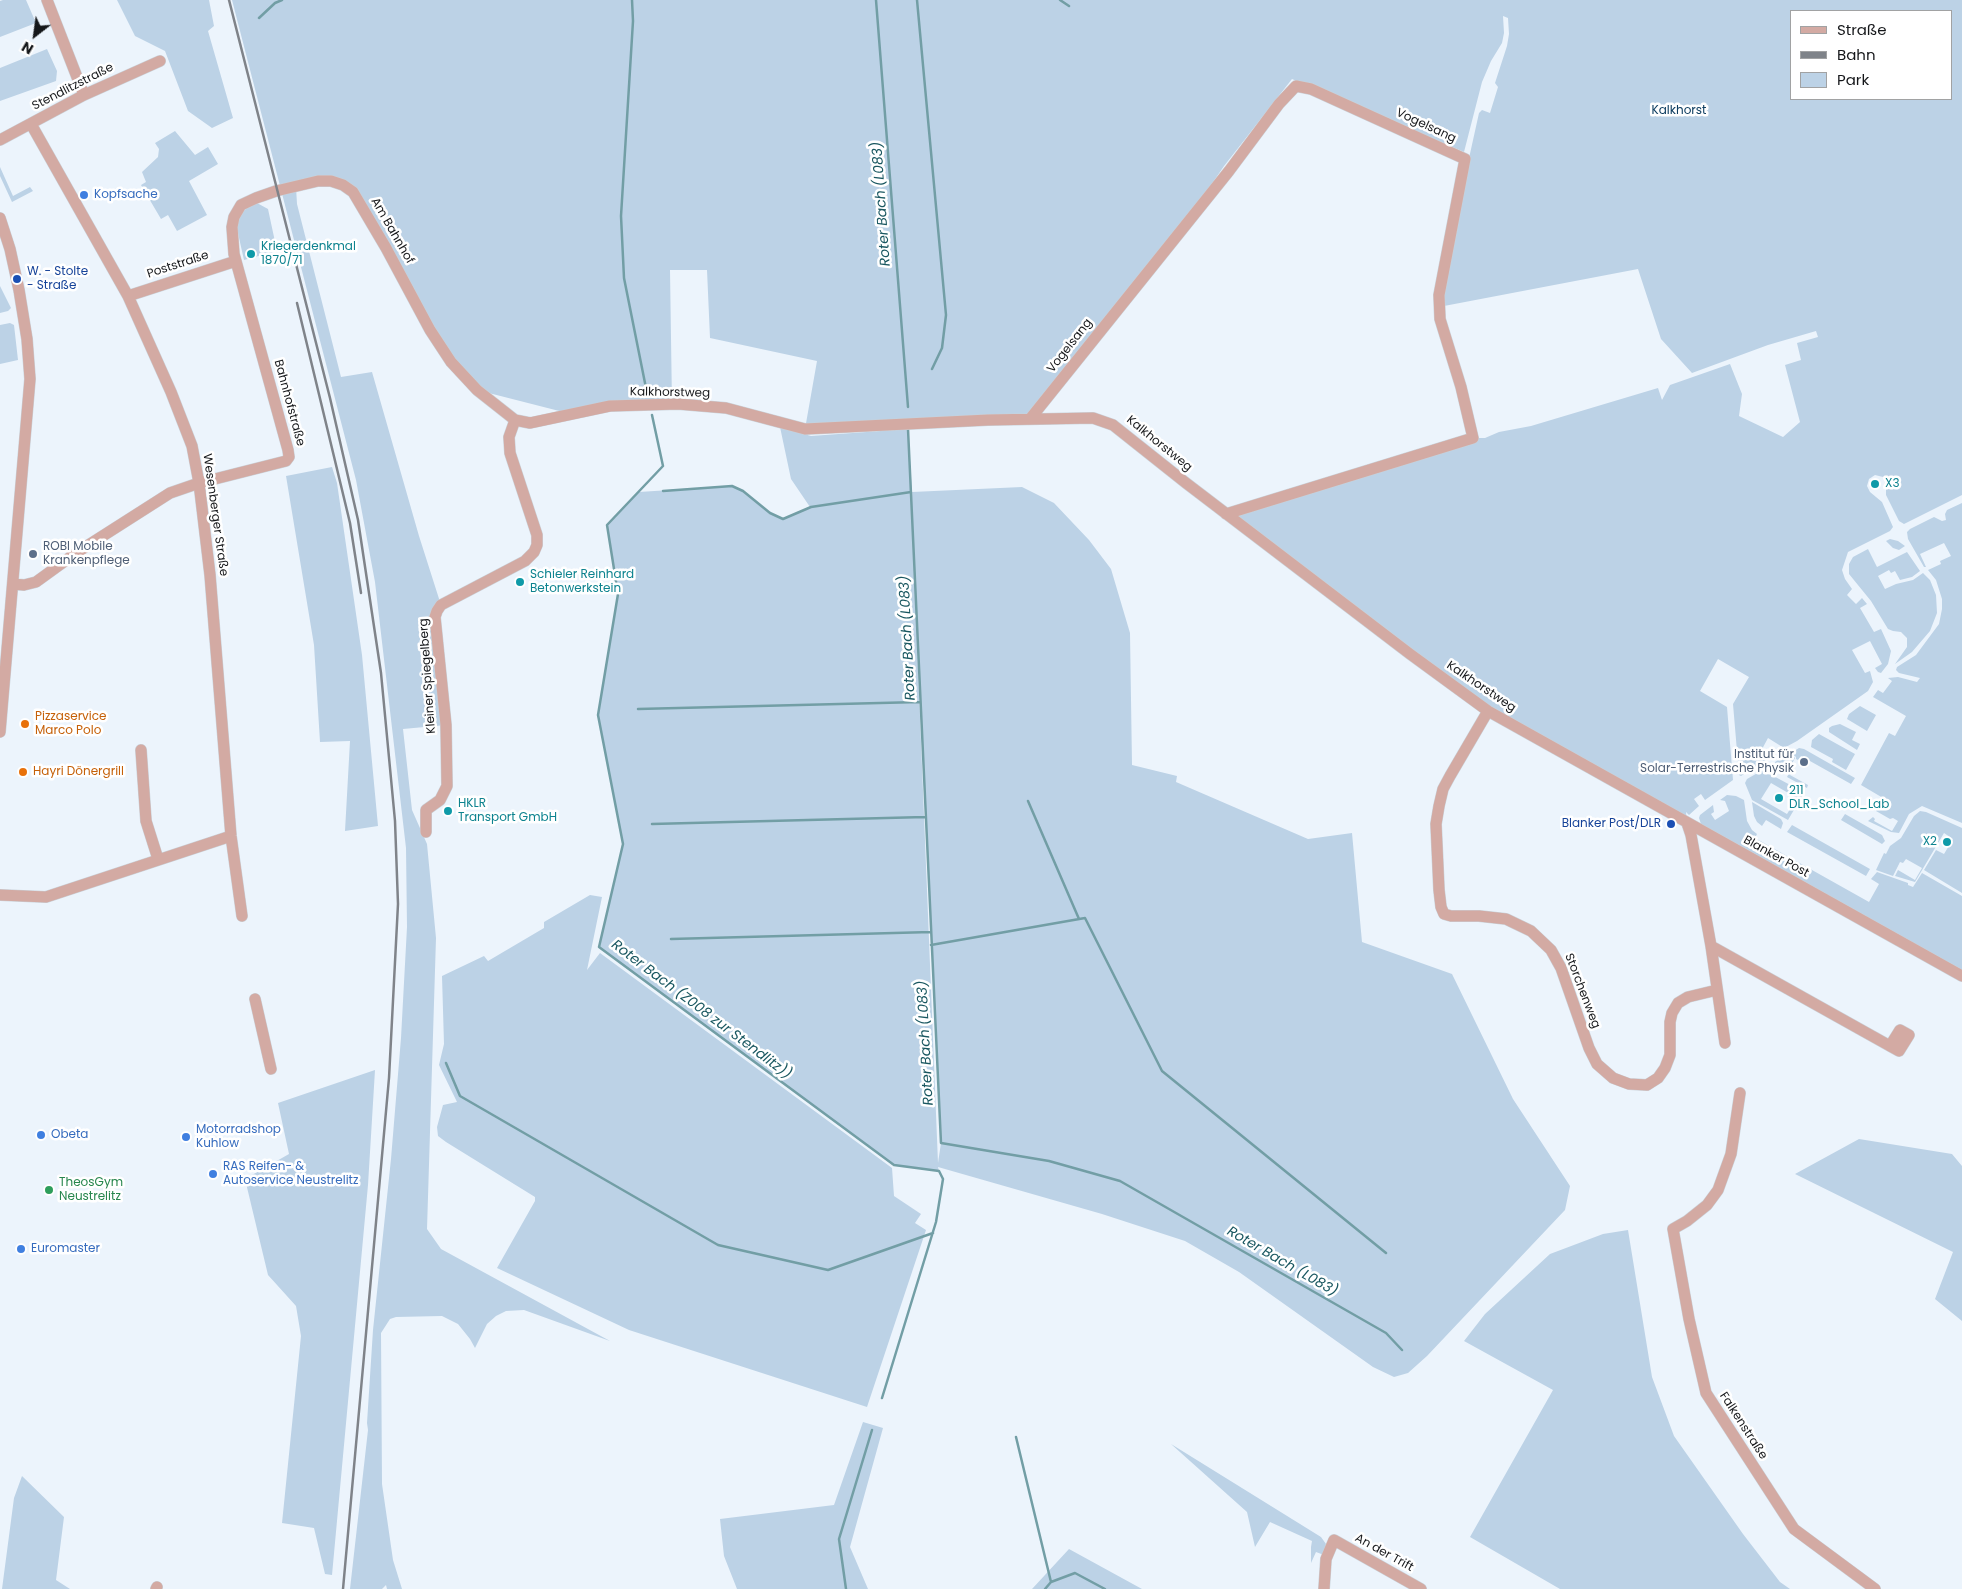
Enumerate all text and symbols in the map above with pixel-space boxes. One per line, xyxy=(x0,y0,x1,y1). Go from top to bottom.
north arrow xyxy=(10,10,60,60)
legend xyxy=(1790,10,1952,100)
text: Straße xyxy=(1837,19,1887,40)
text: N xyxy=(18,37,37,59)
text: Bahn xyxy=(1837,44,1876,65)
street label: Stendlitzstraße xyxy=(30,60,116,114)
text: Park xyxy=(1837,69,1869,90)
park label: Kalkhorst xyxy=(1652,104,1706,118)
street label: Vogelsang xyxy=(1394,106,1458,146)
water label: Roter Bach (L083) xyxy=(869,141,895,267)
place label: Kopfsache xyxy=(94,188,158,202)
marker: Kopfsache xyxy=(78,189,90,201)
street label: Am Bahnhof xyxy=(367,195,417,267)
place label: Kriegerdenkmal 1870/71 xyxy=(261,240,356,268)
street label: Poststraße xyxy=(145,248,211,282)
marker: Kriegerdenkmal 1870/71 xyxy=(245,248,257,260)
place label: W. - Stolte - Straße xyxy=(27,265,88,293)
marker: W. - Stolte - Straße xyxy=(11,273,23,285)
street label: Vogelsang xyxy=(1044,316,1096,376)
street label: Bahnhofstraße xyxy=(271,358,307,448)
street label: Kalkhorstweg xyxy=(630,385,710,401)
street label: Kalkhorstweg xyxy=(1123,413,1195,475)
street label: Wesenberger Straße xyxy=(199,453,231,577)
place label: X3 xyxy=(1885,477,1900,491)
marker: X3 xyxy=(1869,478,1881,490)
place label: ROBI Mobile Krankenpflege xyxy=(43,540,130,568)
marker: ROBI Mobile Krankenpflege xyxy=(27,548,39,560)
place label: Schieler Reinhard Betonwerkstein xyxy=(530,568,634,596)
water label: Roter Bach (L083) xyxy=(896,575,920,701)
marker: Schieler Reinhard Betonwerkstein xyxy=(514,576,526,588)
street label: Kleiner Spiegelberg xyxy=(417,618,439,734)
street label: Kalkhorstweg xyxy=(1444,659,1518,715)
place label: Pizzaservice Marco Polo xyxy=(35,710,107,738)
marker: Pizzaservice Marco Polo xyxy=(19,718,31,730)
place label: Institut für Solar-Terrestrische Physik xyxy=(1640,748,1794,776)
marker: Institut für Solar-Terrestrische Physik xyxy=(1798,756,1810,768)
place label: Hayri Dönergrill xyxy=(33,765,124,779)
marker: Hayri Dönergrill xyxy=(17,766,29,778)
place label: 211 DLR_School_Lab xyxy=(1789,784,1889,812)
marker: 211 DLR_School_Lab xyxy=(1773,792,1785,804)
place label: HKLR Transport GmbH xyxy=(458,797,557,825)
marker: HKLR Transport GmbH xyxy=(442,805,454,817)
place label: Blanker Post/DLR xyxy=(1562,817,1661,831)
marker: Blanker Post/DLR xyxy=(1665,818,1677,830)
street label: Blanker Post xyxy=(1741,833,1811,881)
place label: X2 xyxy=(1923,835,1937,849)
marker: X2 xyxy=(1941,836,1953,848)
water label: Roter Bach (Z008 zur Stendlitz)) xyxy=(608,937,794,1083)
street label: Storchenweg xyxy=(1561,952,1603,1030)
water label: Roter Bach (L083) xyxy=(914,980,938,1106)
place label: Motorradshop Kuhlow xyxy=(196,1123,281,1151)
place label: Obeta xyxy=(51,1128,88,1142)
marker: Obeta xyxy=(35,1129,47,1141)
marker: Motorradshop Kuhlow xyxy=(180,1131,192,1143)
place label: RAS Reifen- & Autoservice Neustrelitz xyxy=(223,1160,358,1188)
marker: RAS Reifen- & Autoservice Neustrelitz xyxy=(207,1168,219,1180)
place label: TheosGym Neustrelitz xyxy=(59,1176,123,1204)
marker: TheosGym Neustrelitz xyxy=(43,1184,55,1196)
water label: Roter Bach (L083) xyxy=(1224,1223,1340,1301)
place label: Euromaster xyxy=(31,1242,100,1256)
marker: Euromaster xyxy=(15,1243,27,1255)
street label: Falkenstraße xyxy=(1716,1390,1770,1462)
street label: An der Trift xyxy=(1352,1531,1416,1575)

